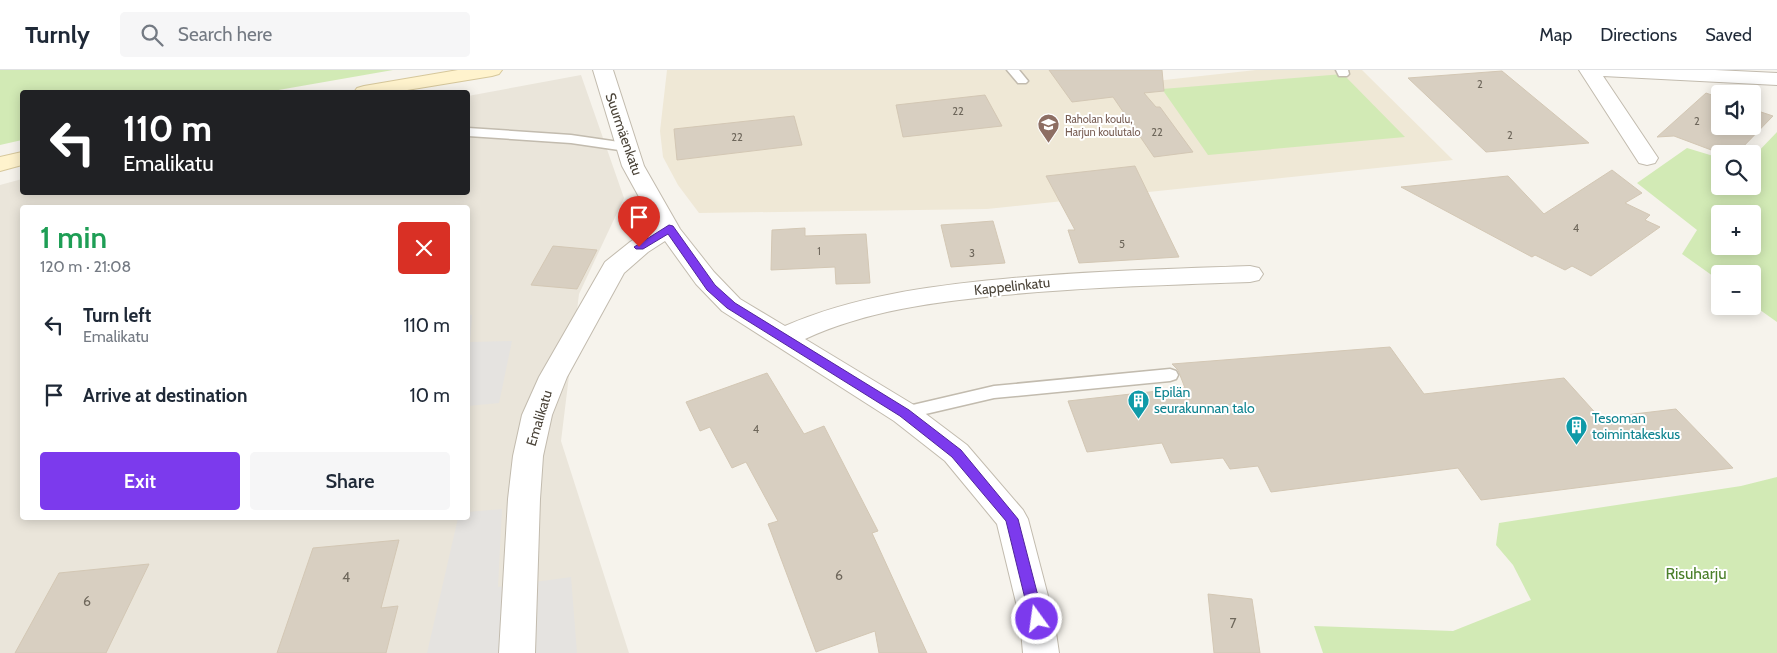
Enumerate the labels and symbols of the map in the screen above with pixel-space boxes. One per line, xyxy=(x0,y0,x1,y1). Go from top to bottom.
house number: 2 xyxy=(1477,77,1483,91)
street label: Suurmäenkatu xyxy=(601,90,647,178)
house number: 22 xyxy=(952,104,964,118)
place label: Raholan koulu, Harjun koulutalo xyxy=(1065,112,1141,139)
school or university icon: Raholan koulu, Harjun koulutalo xyxy=(1037,113,1061,144)
house number: 2 xyxy=(1694,114,1700,128)
house number: 22 xyxy=(1151,125,1163,139)
house number: 2 xyxy=(1507,128,1513,142)
house number: 22 xyxy=(731,130,743,144)
pin xyxy=(618,196,660,247)
house number: 4 xyxy=(1573,221,1580,235)
house number: 5 xyxy=(1119,237,1125,251)
house number: 1 xyxy=(817,244,821,258)
house number: 3 xyxy=(969,246,975,260)
street label: Kappelinkatu xyxy=(973,273,1051,299)
place label: Epilän seurakunnan talo xyxy=(1154,383,1255,417)
street label: Emalikatu xyxy=(522,388,556,448)
building icon: Epilän seurakunnan talo xyxy=(1126,388,1150,419)
place label: Tesoman toimintakeskus xyxy=(1592,409,1680,443)
building icon: Tesoman toimintakeskus xyxy=(1564,414,1588,445)
house number: 4 xyxy=(753,422,760,436)
park label: Risuharju xyxy=(1665,564,1727,583)
house number: 6 xyxy=(835,566,843,584)
house number: 4 xyxy=(342,568,350,586)
house number: 6 xyxy=(83,592,91,610)
position arrow xyxy=(1010,592,1062,644)
house number: 7 xyxy=(1229,614,1237,632)

